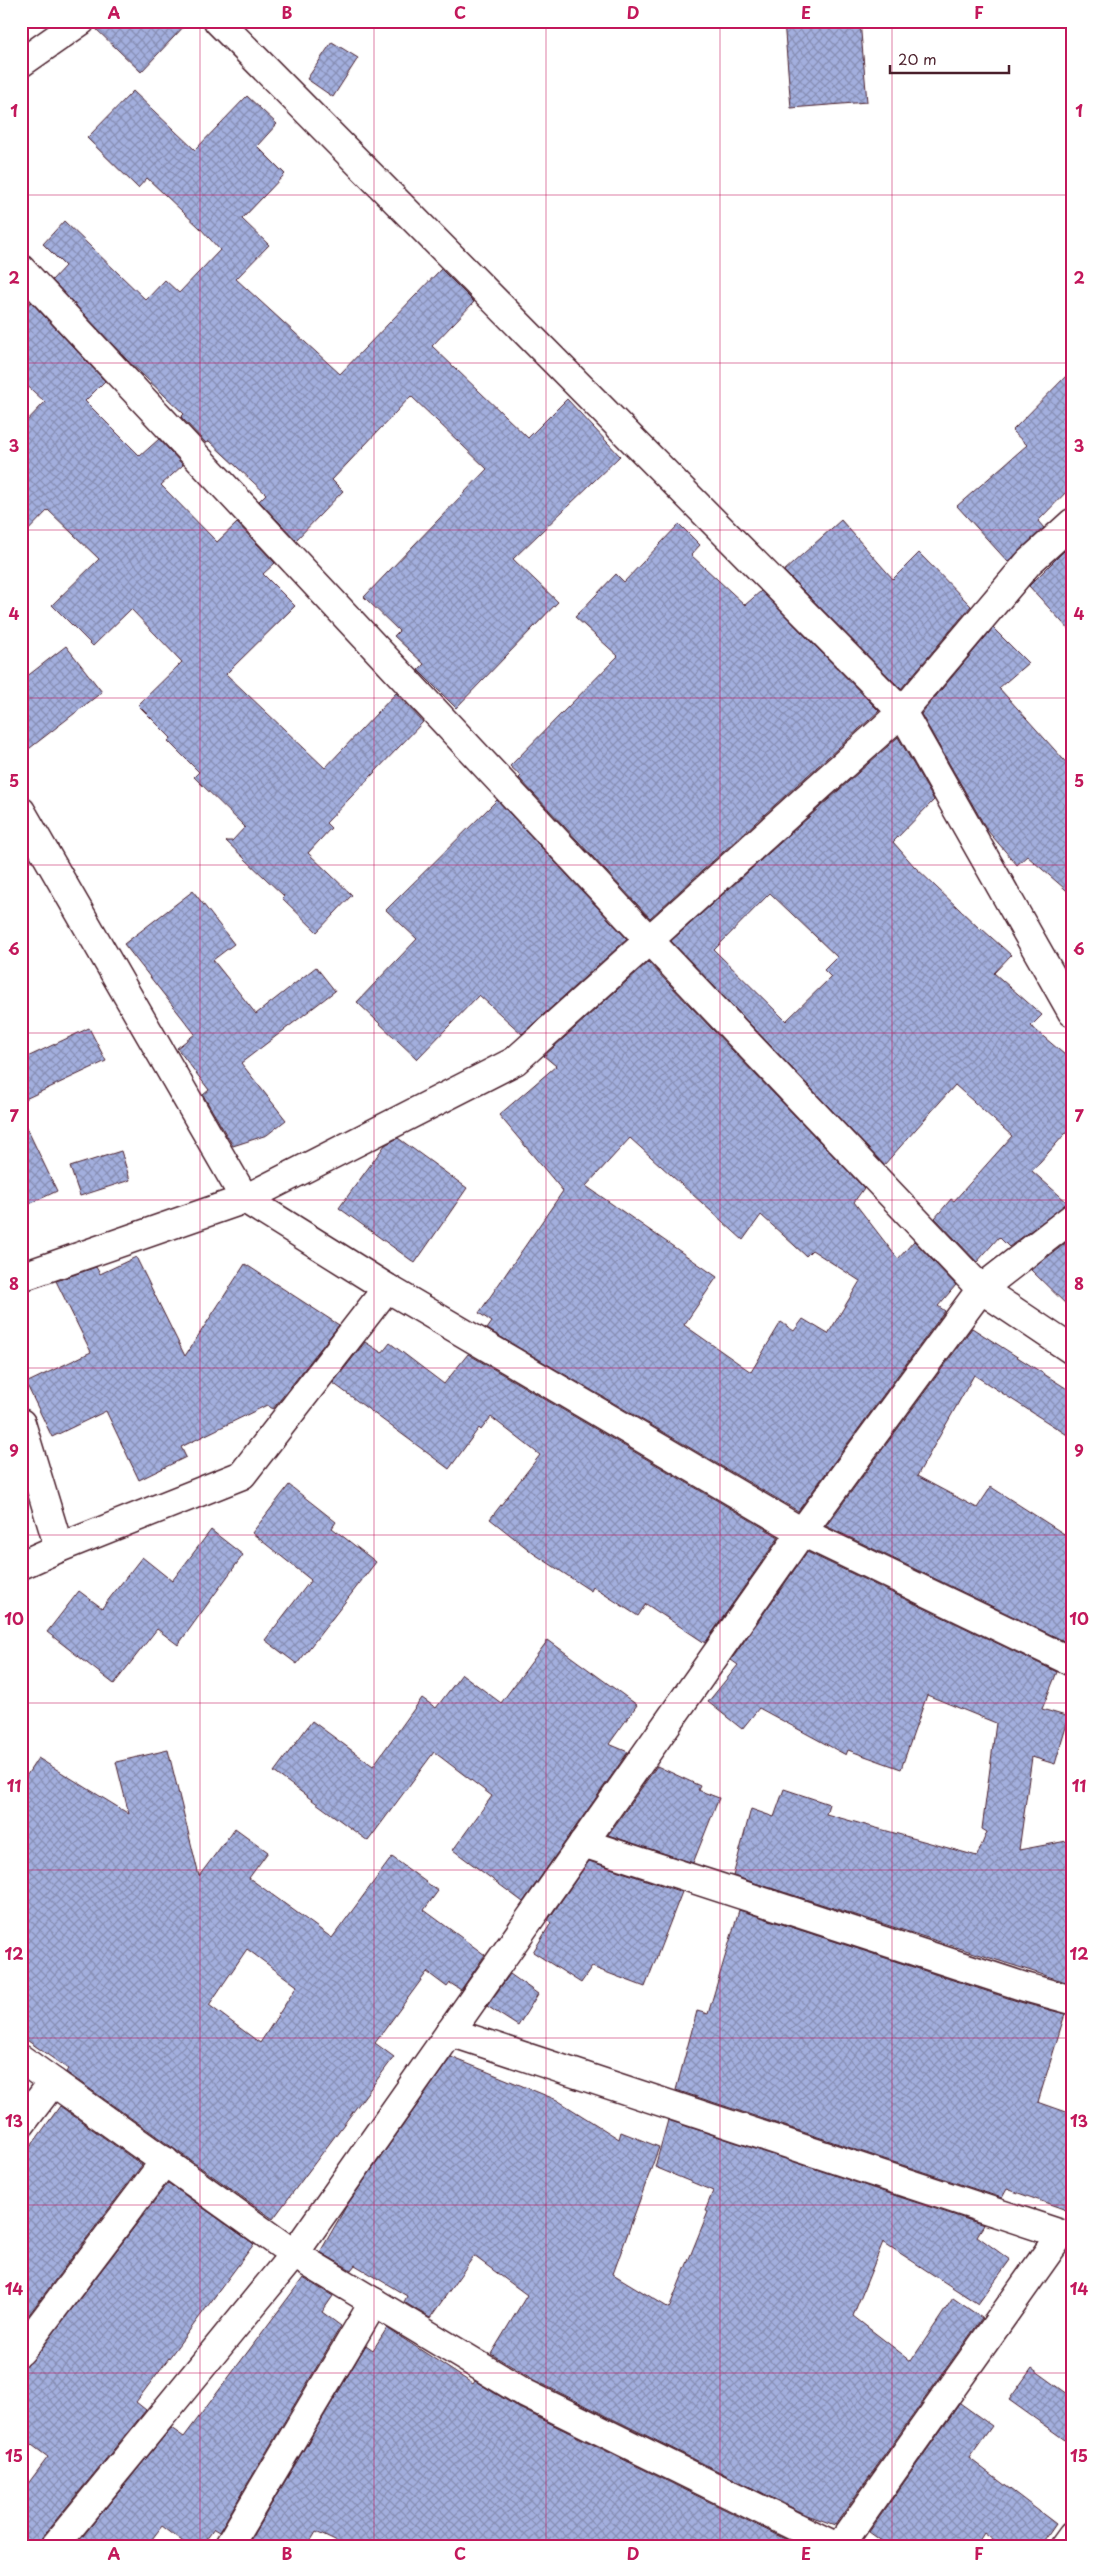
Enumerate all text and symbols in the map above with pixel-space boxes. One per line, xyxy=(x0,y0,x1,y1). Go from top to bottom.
text: A xyxy=(108,0,121,24)
text: B xyxy=(282,0,293,24)
text: C xyxy=(454,0,466,24)
text: D xyxy=(627,0,639,24)
text: E xyxy=(801,0,811,24)
text: F xyxy=(974,0,984,24)
scale bar xyxy=(890,42,1009,74)
text: 20 m xyxy=(898,47,937,70)
text: 1 xyxy=(10,98,18,122)
text: 1 xyxy=(1075,98,1083,122)
text: 2 xyxy=(8,265,20,289)
text: 2 xyxy=(1073,265,1085,289)
text: 3 xyxy=(9,433,19,457)
text: 3 xyxy=(1074,433,1084,457)
text: 4 xyxy=(9,601,20,625)
text: 4 xyxy=(1074,601,1085,625)
text: 5 xyxy=(9,768,19,792)
text: 5 xyxy=(1074,768,1084,792)
text: 6 xyxy=(8,936,20,960)
text: 6 xyxy=(1073,936,1085,960)
text: 7 xyxy=(9,1103,19,1127)
text: 7 xyxy=(1074,1103,1084,1127)
text: 8 xyxy=(9,1271,19,1295)
text: 8 xyxy=(1074,1271,1084,1295)
text: 9 xyxy=(9,1438,19,1462)
text: 9 xyxy=(1074,1438,1084,1462)
text: 10 xyxy=(4,1606,24,1630)
text: 10 xyxy=(1069,1606,1089,1630)
text: 11 xyxy=(7,1773,21,1797)
text: 11 xyxy=(1072,1773,1086,1797)
text: 12 xyxy=(5,1941,23,1965)
text: 12 xyxy=(1070,1941,1088,1965)
text: 13 xyxy=(5,2108,23,2132)
text: 13 xyxy=(1070,2108,1088,2132)
text: 14 xyxy=(5,2276,23,2300)
text: 14 xyxy=(1070,2276,1088,2300)
text: 15 xyxy=(5,2443,23,2467)
text: 15 xyxy=(1070,2443,1088,2467)
text: A xyxy=(108,2541,121,2565)
text: B xyxy=(282,2541,293,2565)
text: C xyxy=(454,2541,466,2565)
text: D xyxy=(627,2541,639,2565)
text: E xyxy=(801,2541,811,2565)
text: F xyxy=(974,2541,984,2565)

